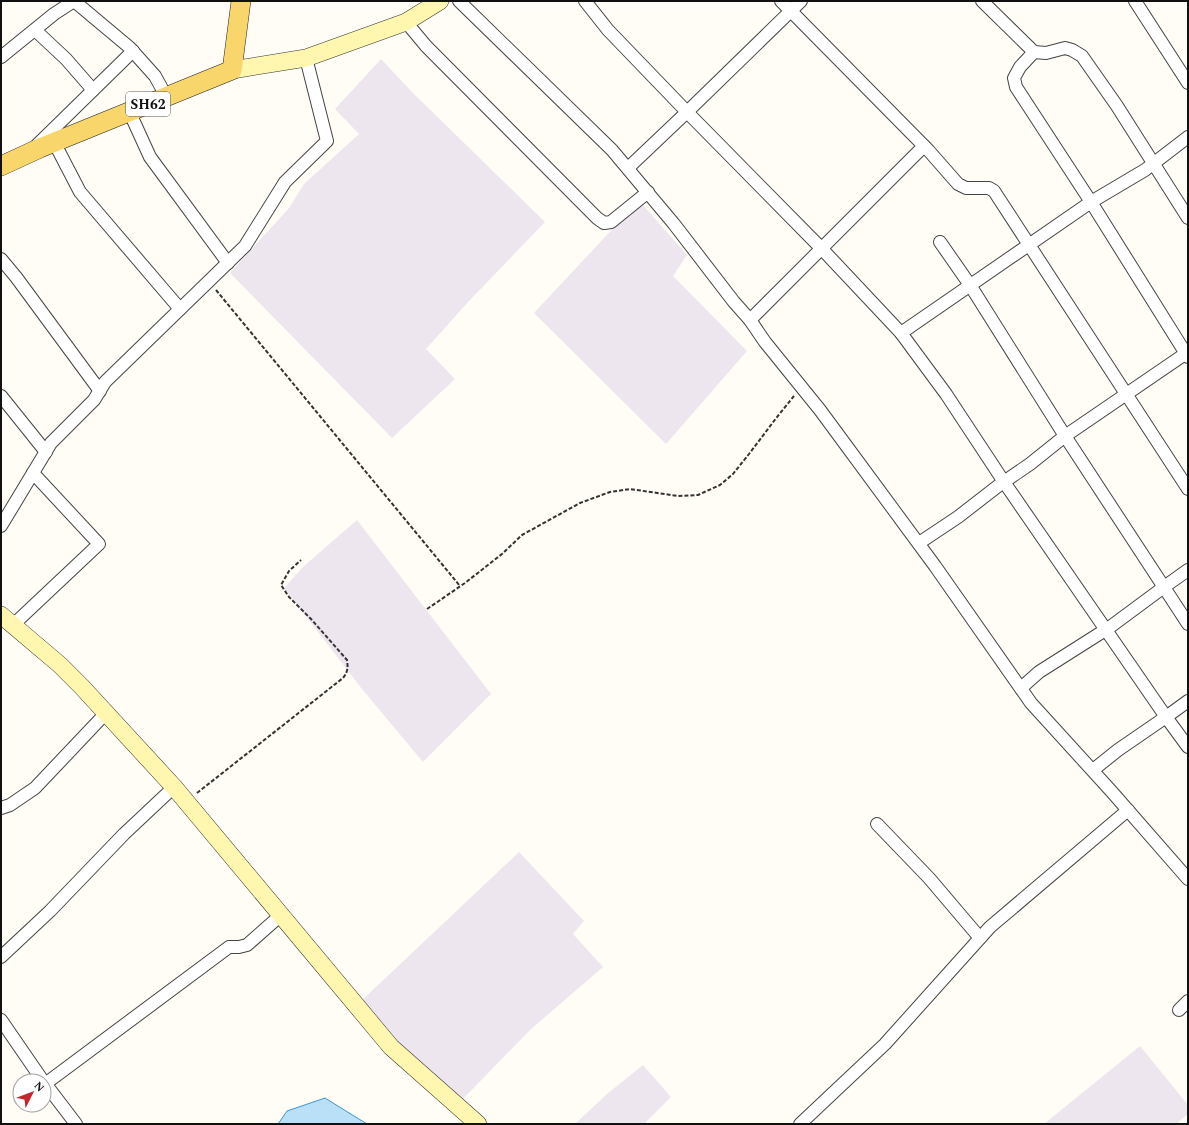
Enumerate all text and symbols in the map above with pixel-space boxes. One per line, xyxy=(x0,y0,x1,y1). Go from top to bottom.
road number: SH62 xyxy=(126,92,170,116)
north arrow xyxy=(12,1073,52,1113)
text: N xyxy=(30,1078,48,1096)

